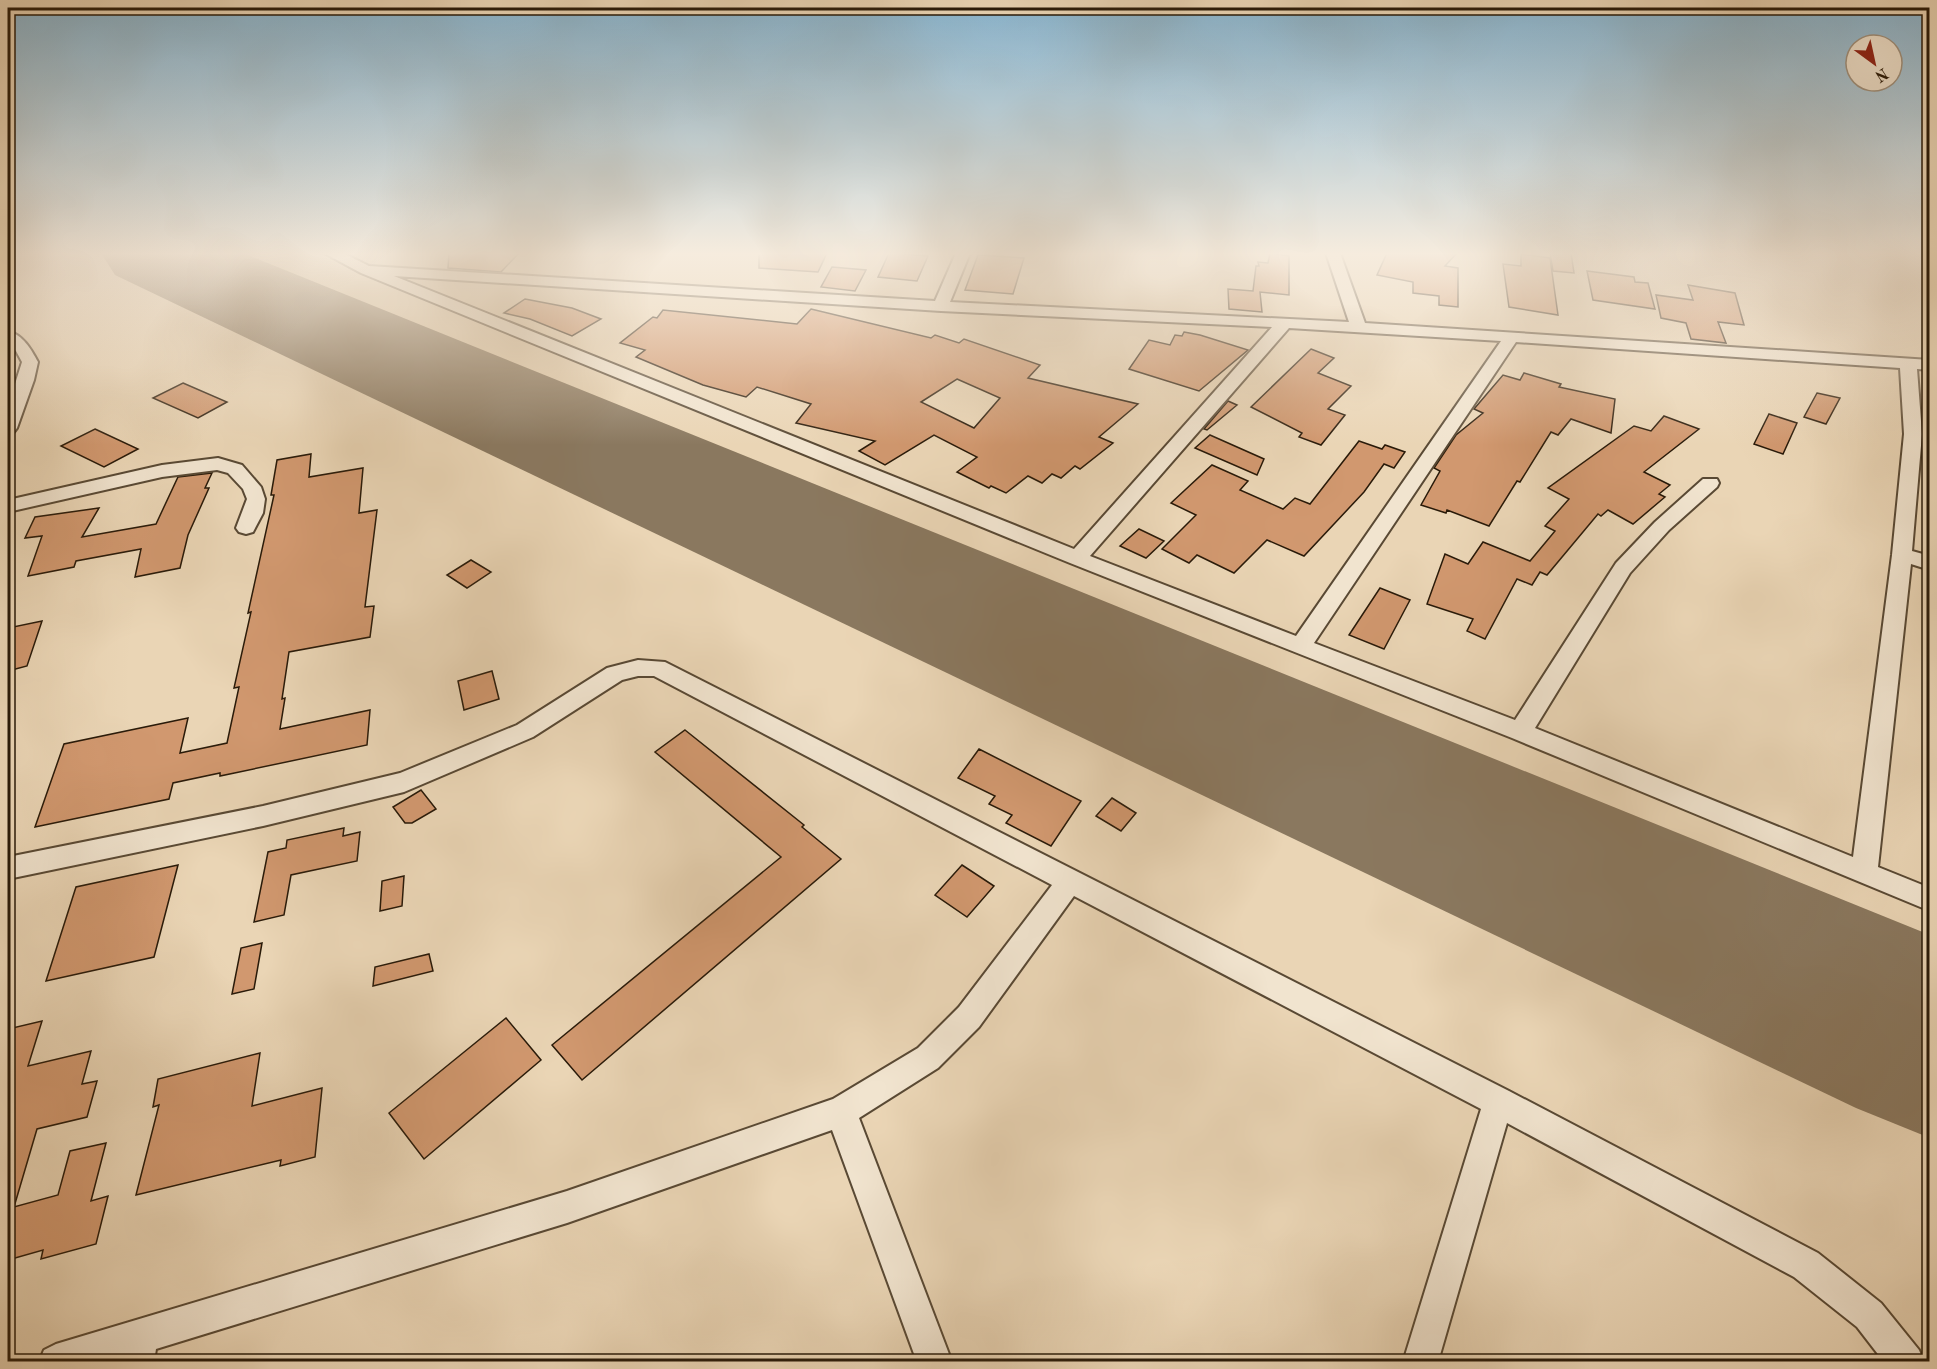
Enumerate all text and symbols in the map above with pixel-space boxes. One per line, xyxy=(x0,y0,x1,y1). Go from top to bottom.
north arrow xyxy=(1844,33,1904,93)
text: N xyxy=(1871,64,1891,84)

